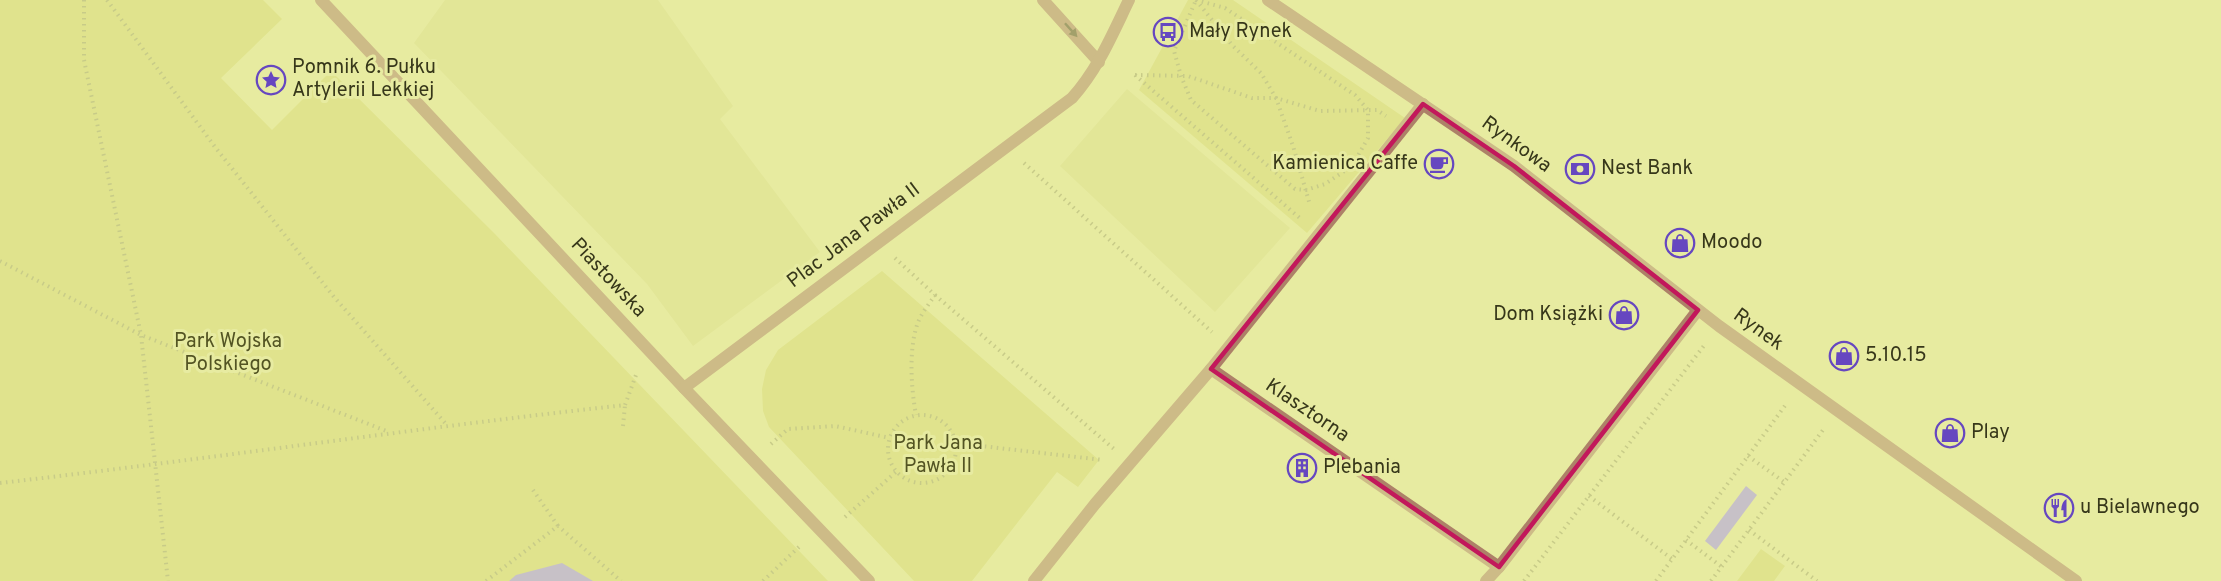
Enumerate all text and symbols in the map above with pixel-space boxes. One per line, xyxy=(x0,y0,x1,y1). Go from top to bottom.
bus stop icon: Mały Rynek xyxy=(1152,16,1184,48)
place label: Mały Rynek xyxy=(1189,19,1292,45)
one-way arrow xyxy=(1064,23,1078,38)
place label: Pomnik 6. Pułku Artylerii Lekkiej xyxy=(292,55,436,104)
place icon: Pomnik 6. Pułku Artylerii Lekkiej xyxy=(255,64,287,96)
street label: Rynkowa xyxy=(1476,111,1556,179)
cafe icon: Kamienica Caffe xyxy=(1423,148,1455,180)
place label: Kamienica Caffe xyxy=(1272,151,1418,177)
bank icon: Nest Bank xyxy=(1564,153,1596,185)
place label: Nest Bank xyxy=(1601,156,1693,182)
street label: Plac Jana Pawła II xyxy=(782,177,926,295)
shop icon: Moodo xyxy=(1664,227,1696,259)
place label: Moodo xyxy=(1701,230,1762,256)
street label: Piastowska xyxy=(564,233,652,323)
shop icon: Dom Książki xyxy=(1608,299,1640,331)
place label: Dom Książki xyxy=(1493,302,1603,328)
street label: Rynek xyxy=(1727,303,1789,357)
park label: Park Wojska Polskiego xyxy=(174,329,282,378)
shop icon: 5.10.15 xyxy=(1828,340,1860,372)
place label: 5.10.15 xyxy=(1865,343,1927,369)
street label: Klasztorna xyxy=(1260,373,1354,449)
shop icon: Play xyxy=(1934,417,1966,449)
place label: Play xyxy=(1971,420,2010,446)
park label: Park Jana Pawła II xyxy=(893,431,983,480)
building icon: Plebania xyxy=(1286,452,1318,484)
place label: Plebania xyxy=(1323,455,1401,481)
restaurant icon: u Bielawnego xyxy=(2043,492,2075,524)
place label: u Bielawnego xyxy=(2080,495,2200,521)

